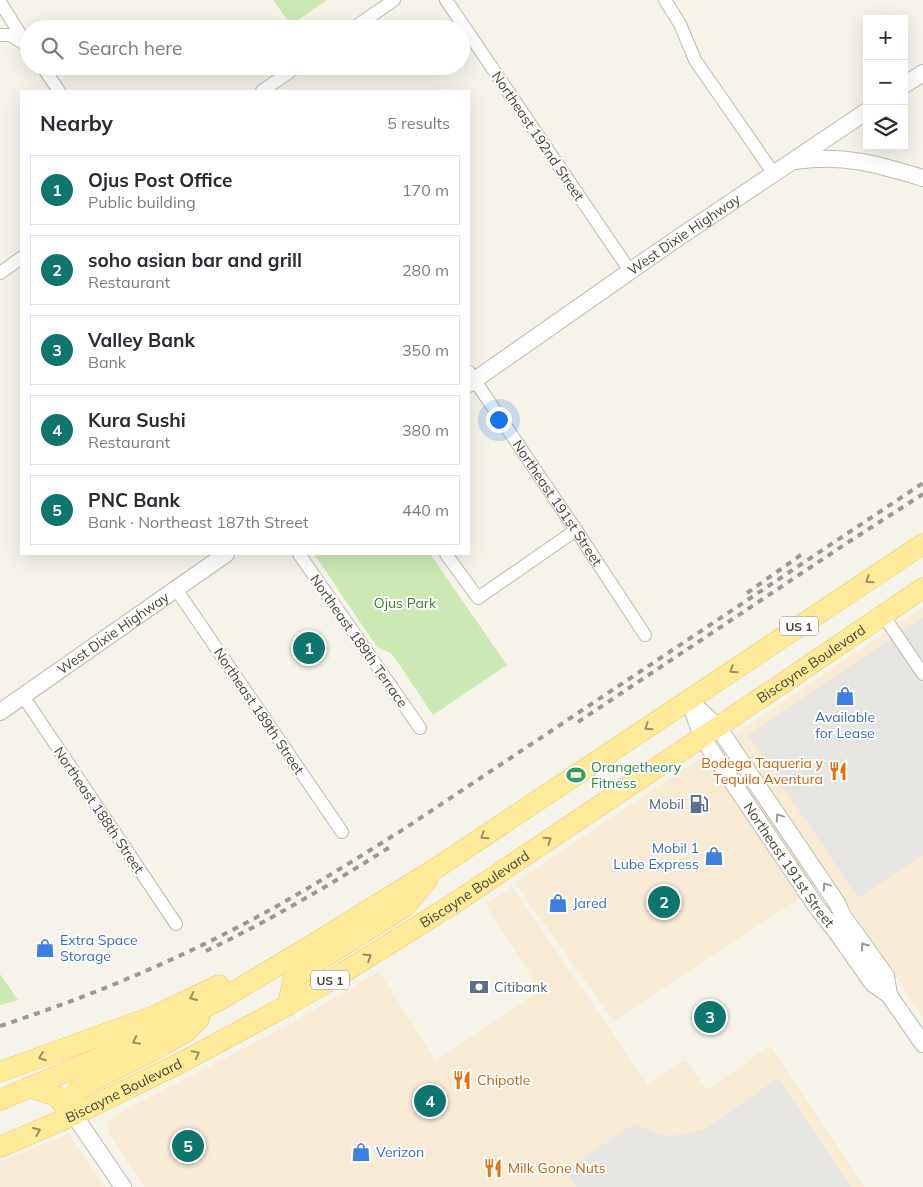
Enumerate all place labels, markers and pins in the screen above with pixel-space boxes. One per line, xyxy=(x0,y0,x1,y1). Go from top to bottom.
pin: 1 xyxy=(293,629,325,667)
shop icon: Available for Lease xyxy=(834,685,856,707)
place label: Available for Lease xyxy=(815,708,875,742)
place label: Bodega Taqueria y Tequila Aventura xyxy=(701,754,824,788)
place label: Orangetheory Fitness xyxy=(591,758,682,792)
restaurant icon: Bodega Taqueria y Tequila Aventura xyxy=(827,760,849,782)
sports icon: Orangetheory Fitness xyxy=(565,764,587,786)
fuel station icon: Mobil xyxy=(688,793,710,815)
place label: Mobil xyxy=(649,795,684,813)
place label: Mobil 1 Lube Express xyxy=(613,839,699,873)
shop icon: Mobil 1 Lube Express xyxy=(703,845,725,867)
pin: 2 xyxy=(648,883,680,921)
shop icon: Jared xyxy=(547,892,569,914)
place label: Jared xyxy=(573,894,607,912)
place label: Extra Space Storage xyxy=(60,931,138,965)
shop icon: Extra Space Storage xyxy=(34,937,56,959)
bank icon: Citibank xyxy=(468,976,490,998)
place label: Citibank xyxy=(494,978,548,996)
pin: 3 xyxy=(694,998,726,1036)
restaurant icon: Chipotle xyxy=(451,1069,473,1091)
place label: Chipotle xyxy=(477,1071,530,1089)
pin: 4 xyxy=(414,1082,446,1120)
pin: 5 xyxy=(172,1127,204,1165)
shop icon: Verizon xyxy=(350,1141,372,1163)
place label: Verizon xyxy=(376,1143,424,1161)
restaurant icon: Milk Gone Nuts xyxy=(482,1157,504,1179)
place label: Milk Gone Nuts xyxy=(508,1159,606,1177)

